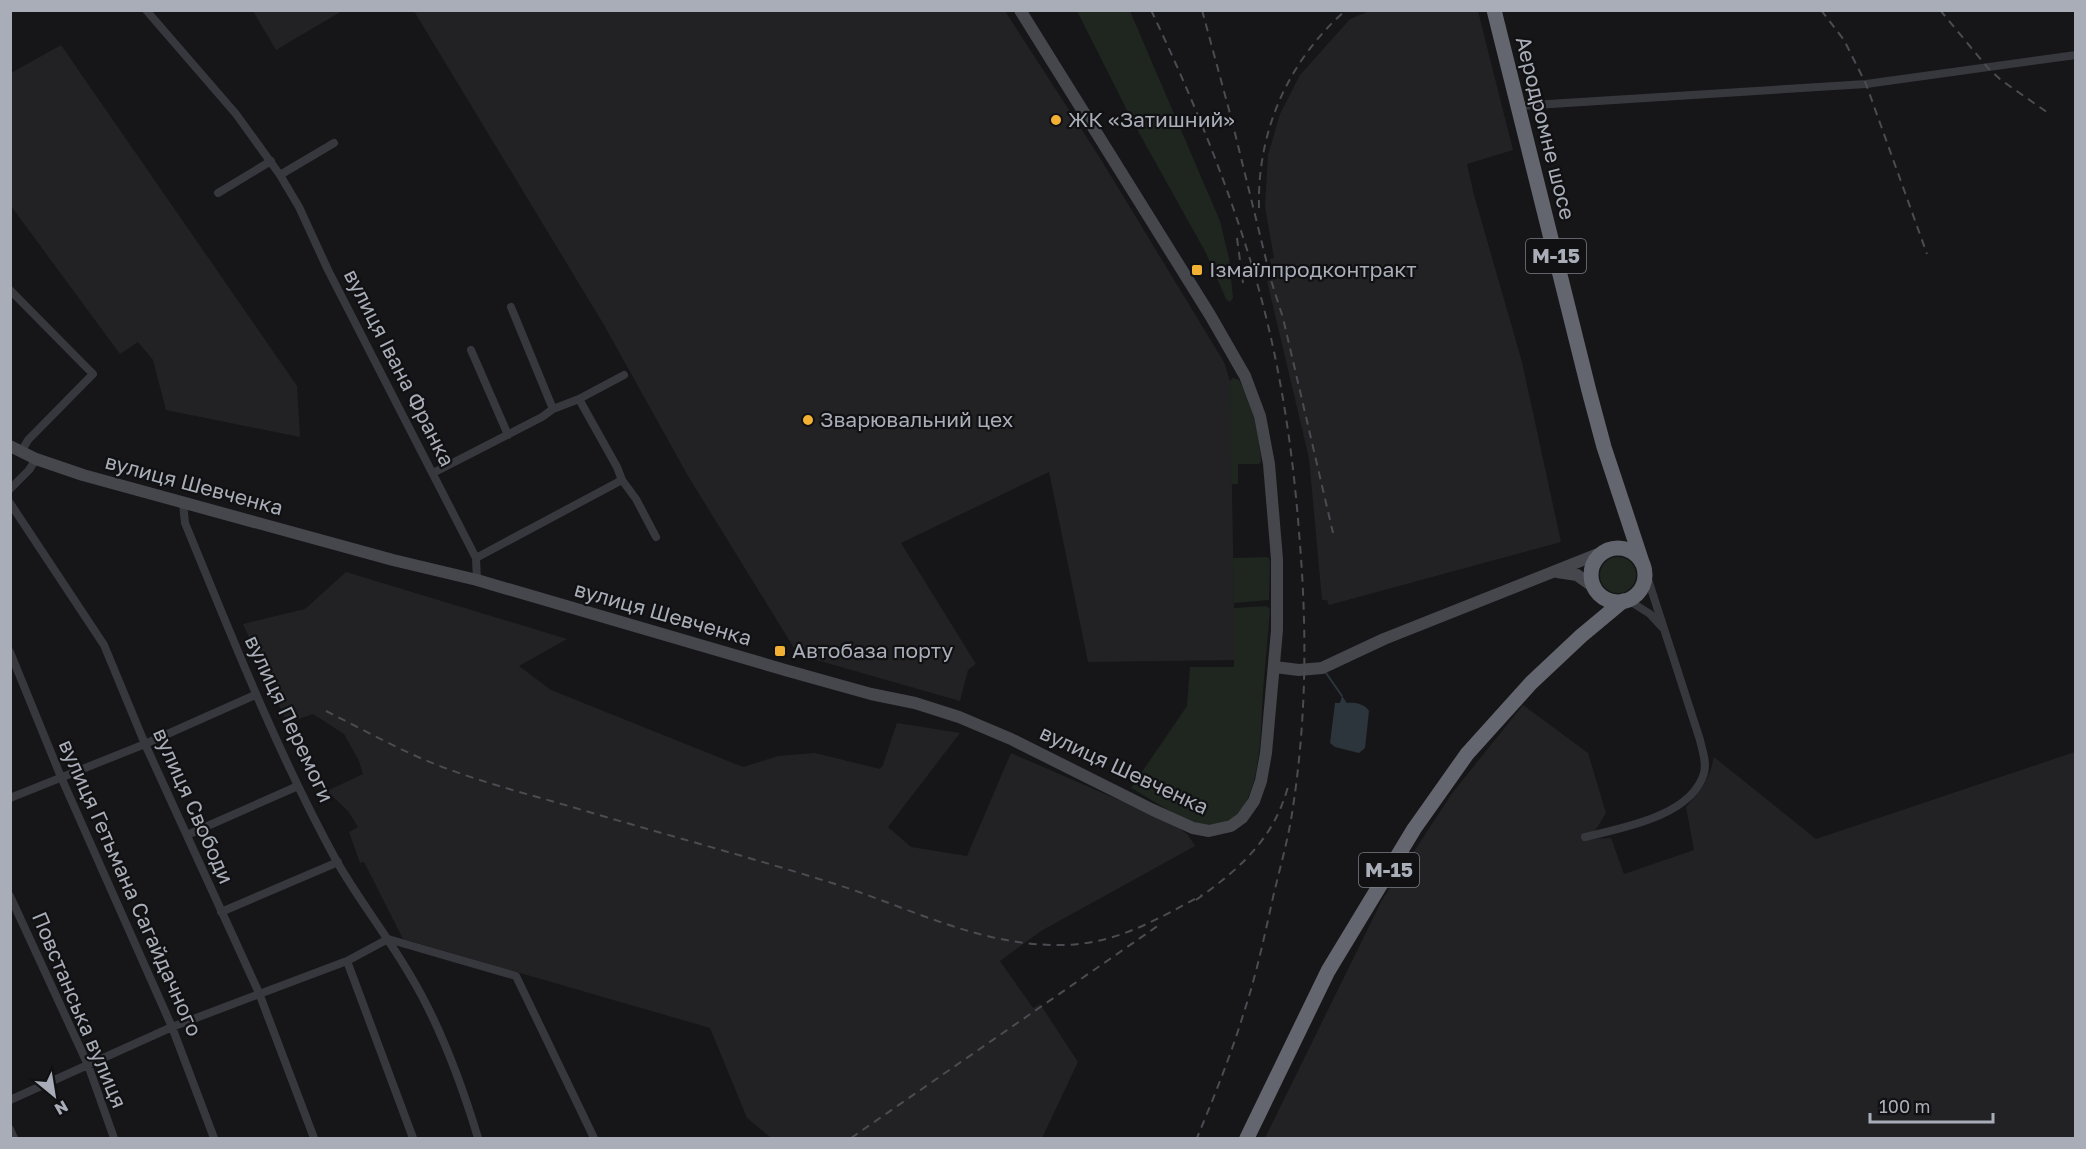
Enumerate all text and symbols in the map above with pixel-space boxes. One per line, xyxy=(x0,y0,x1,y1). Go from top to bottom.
street label: Аеродромне шосе xyxy=(1511,33,1581,222)
place label: ЖК «Затишний» xyxy=(1068,106,1235,132)
marker: ЖК «Затишний» xyxy=(1049,113,1063,127)
road number: М-15 xyxy=(1526,239,1586,273)
place label: Ізмаїлпродконтракт xyxy=(1209,256,1417,282)
marker: Ізмаїлпродконтракт xyxy=(1190,263,1204,277)
street label: вулиця Івана Франка xyxy=(339,265,461,471)
place label: Зварювальний цех xyxy=(820,406,1014,432)
marker: Зварювальний цех xyxy=(801,413,815,427)
street label: вулиця Шевченка xyxy=(102,448,286,520)
street label: вулиця Шевченка xyxy=(572,575,755,651)
street label: вулиця Перемоги xyxy=(240,631,340,806)
place label: Автобаза порту xyxy=(792,637,954,663)
marker: Автобаза порту xyxy=(773,644,787,658)
street label: вулиця Шевченка xyxy=(1036,719,1213,820)
street label: вулиця Свободи xyxy=(148,724,240,887)
street label: вулиця Гетьмана Сагайдачного xyxy=(54,735,208,1040)
road number: М-15 xyxy=(1359,853,1419,887)
street label: Повстанська вулиця xyxy=(27,908,133,1112)
north arrow xyxy=(24,1065,84,1125)
scale bar xyxy=(1870,1086,1993,1124)
text: 100 m xyxy=(1879,1095,1930,1117)
text: N xyxy=(51,1096,72,1120)

